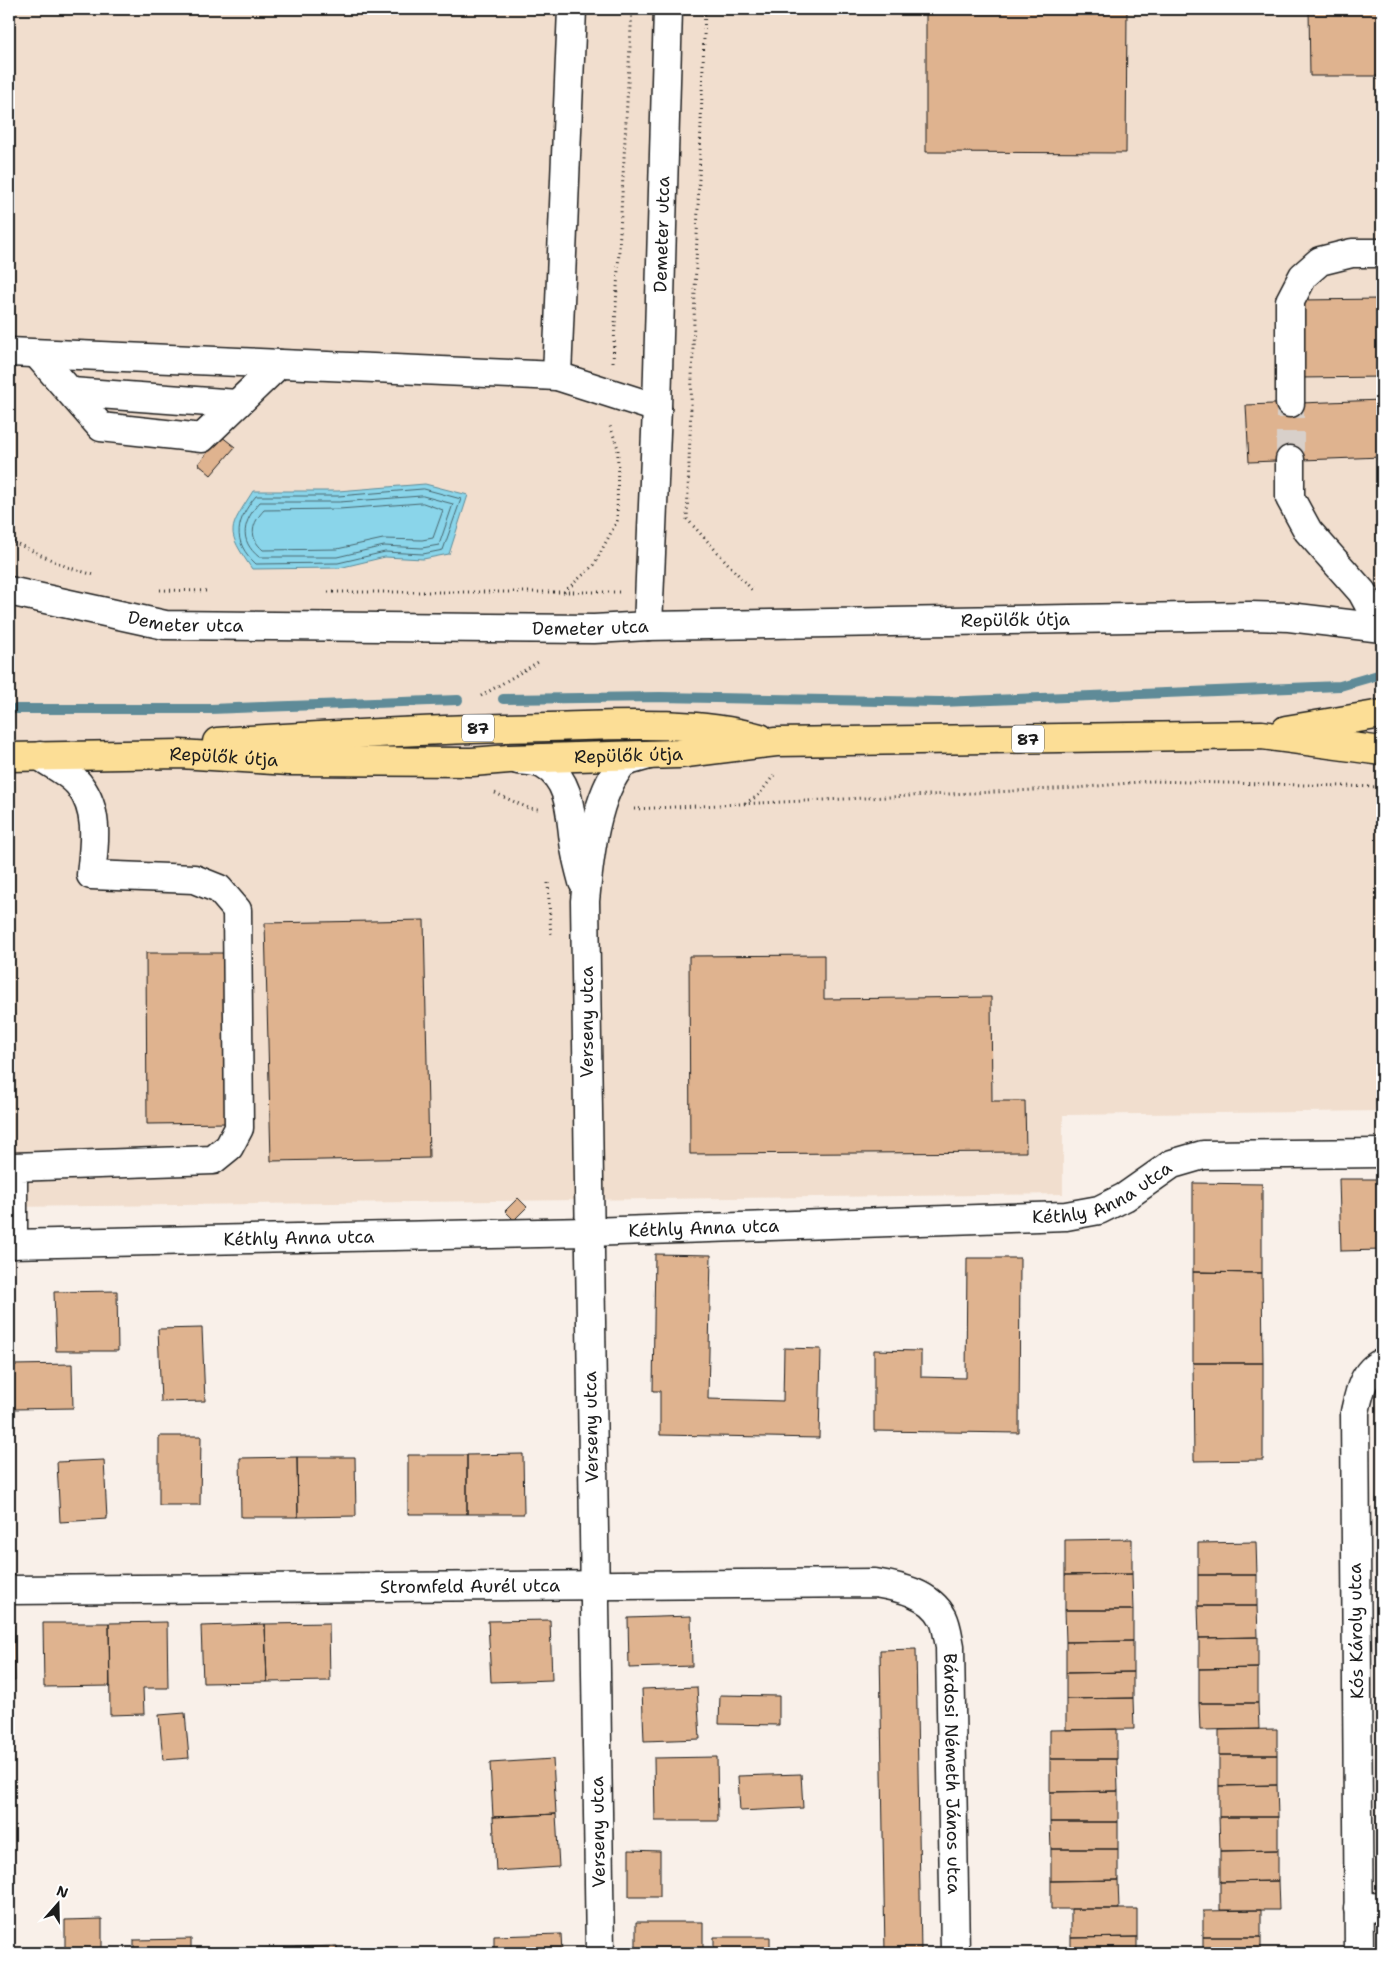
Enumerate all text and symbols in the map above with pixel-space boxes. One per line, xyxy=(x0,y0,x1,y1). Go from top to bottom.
street label: Demeter utca xyxy=(648,176,675,293)
street label: Demeter utca xyxy=(125,605,244,638)
street label: Repülők útja xyxy=(960,607,1070,633)
street label: Demeter utca xyxy=(532,614,649,641)
road number: 87 xyxy=(462,714,494,741)
road number: 87 xyxy=(1012,726,1044,752)
street label: Repülők útja xyxy=(169,742,279,772)
street label: Repülők útja xyxy=(574,742,683,769)
street label: Verseny utca xyxy=(575,966,599,1078)
street label: Kéthly Anna utca xyxy=(1032,1156,1177,1229)
street label: Kéthly Anna utca xyxy=(628,1214,780,1243)
street label: Kéthly Anna utca xyxy=(223,1224,375,1252)
street label: Verseny utca xyxy=(578,1371,604,1483)
street label: Kós Károly utca xyxy=(1343,1563,1369,1699)
street label: Stromfeld Aurél utca xyxy=(380,1574,560,1599)
street label: Bárdosi Németh János utca xyxy=(938,1653,966,1894)
street label: Verseny utca xyxy=(585,1776,611,1888)
north arrow xyxy=(32,1880,82,1930)
text: N xyxy=(54,1881,71,1902)

